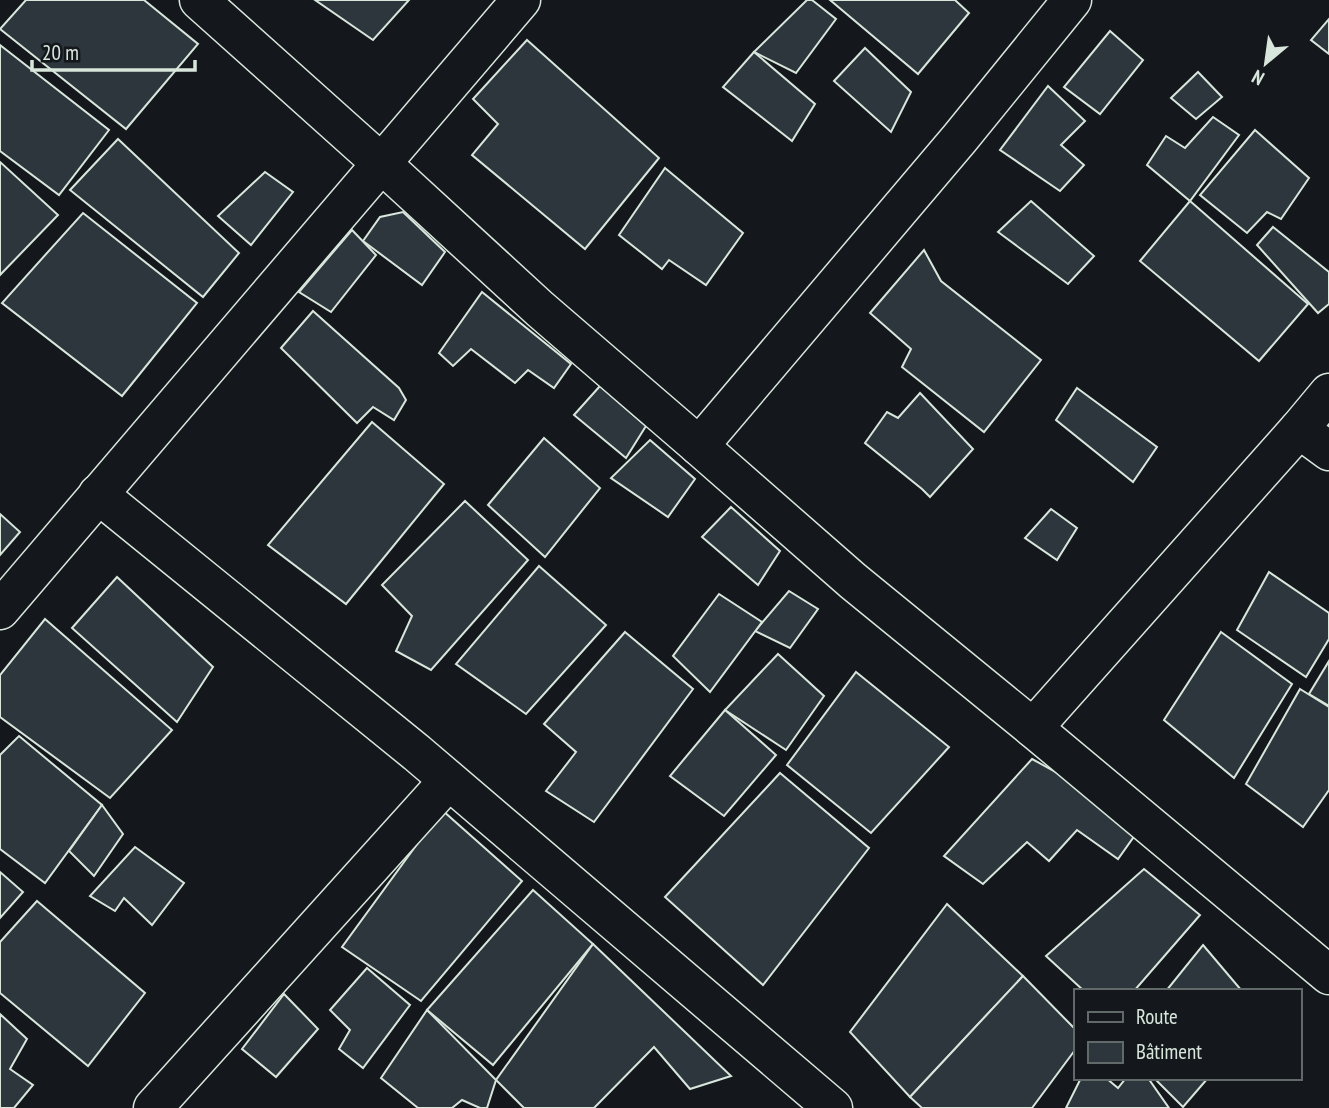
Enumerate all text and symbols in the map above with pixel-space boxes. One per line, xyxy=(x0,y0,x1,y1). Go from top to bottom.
scale bar xyxy=(32,28,194,72)
north arrow xyxy=(1231,28,1301,98)
text: 20 m xyxy=(42,39,79,66)
text: N xyxy=(1247,65,1268,91)
legend xyxy=(1074,989,1301,1080)
text: Route xyxy=(1136,1003,1178,1030)
text: Bâtiment xyxy=(1136,1038,1202,1065)

